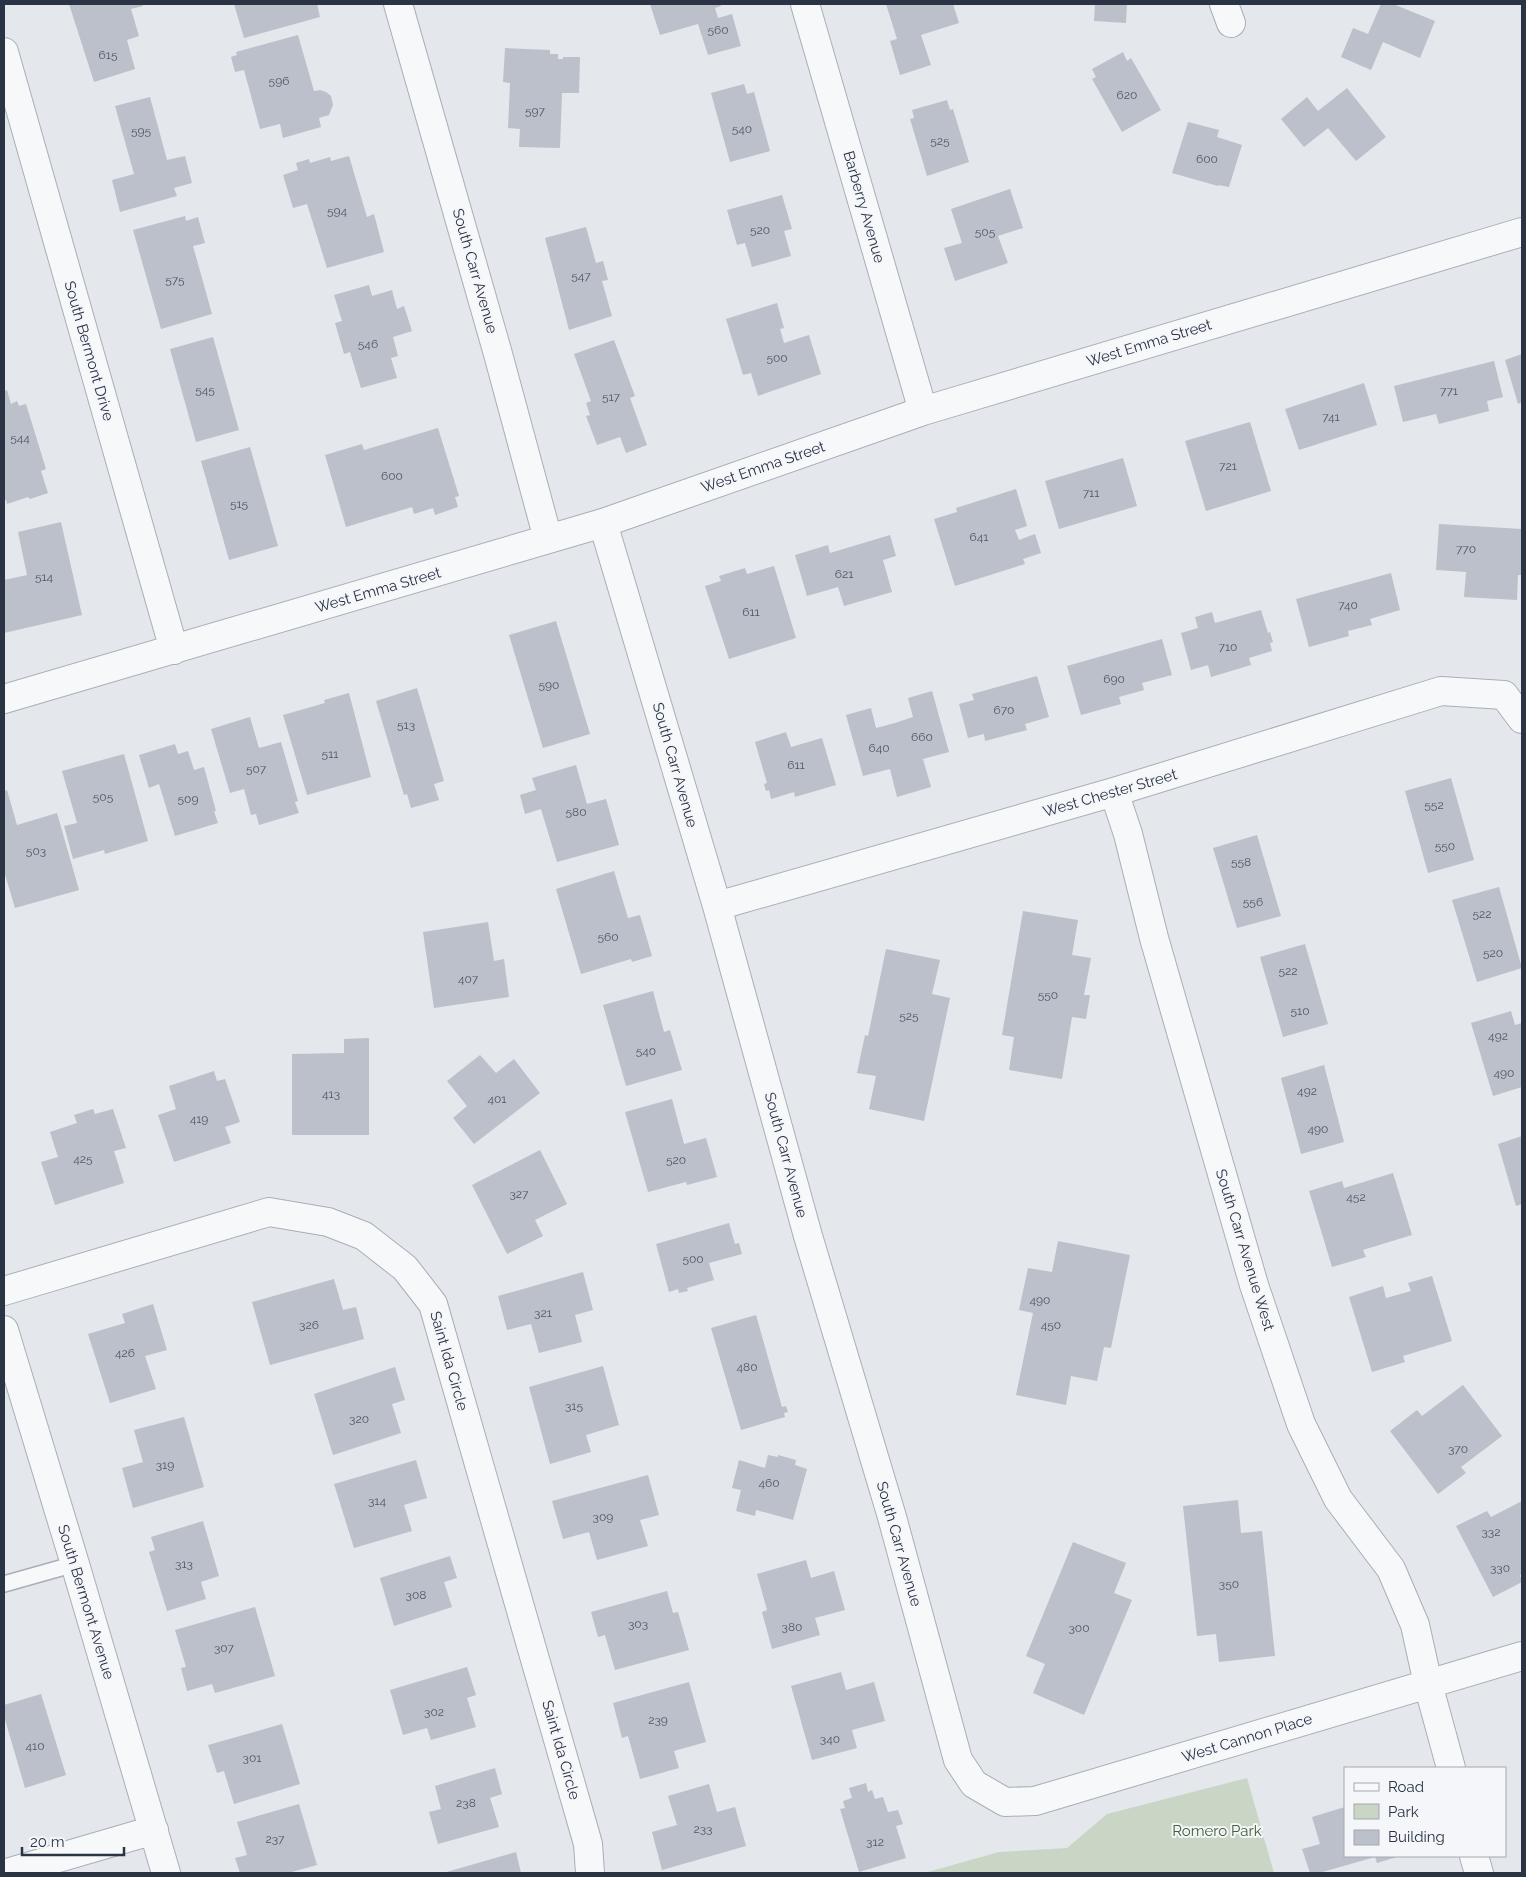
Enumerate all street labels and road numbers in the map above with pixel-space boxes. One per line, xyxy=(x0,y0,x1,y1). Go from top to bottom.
street label: Barberry Avenue xyxy=(839,149,889,265)
street label: South Carr Avenue xyxy=(449,206,502,336)
street label: South Bermont Drive xyxy=(60,279,118,423)
street label: West Emma Street xyxy=(1084,315,1214,371)
street label: West Emma Street xyxy=(699,437,827,497)
street label: West Emma Street xyxy=(313,563,443,617)
street label: South Carr Avenue xyxy=(649,700,702,830)
street label: West Chester Street xyxy=(1041,765,1179,821)
street label: South Carr Avenue xyxy=(761,1090,811,1220)
street label: South Carr Avenue West xyxy=(1212,1167,1278,1333)
street label: Saint Ida Circle xyxy=(426,1309,472,1413)
street label: South Carr Avenue xyxy=(873,1479,926,1609)
street label: South Bermont Avenue xyxy=(54,1522,118,1682)
street label: Saint Ida Circle xyxy=(538,1698,584,1802)
street label: West Cannon Place xyxy=(1180,1710,1315,1766)

